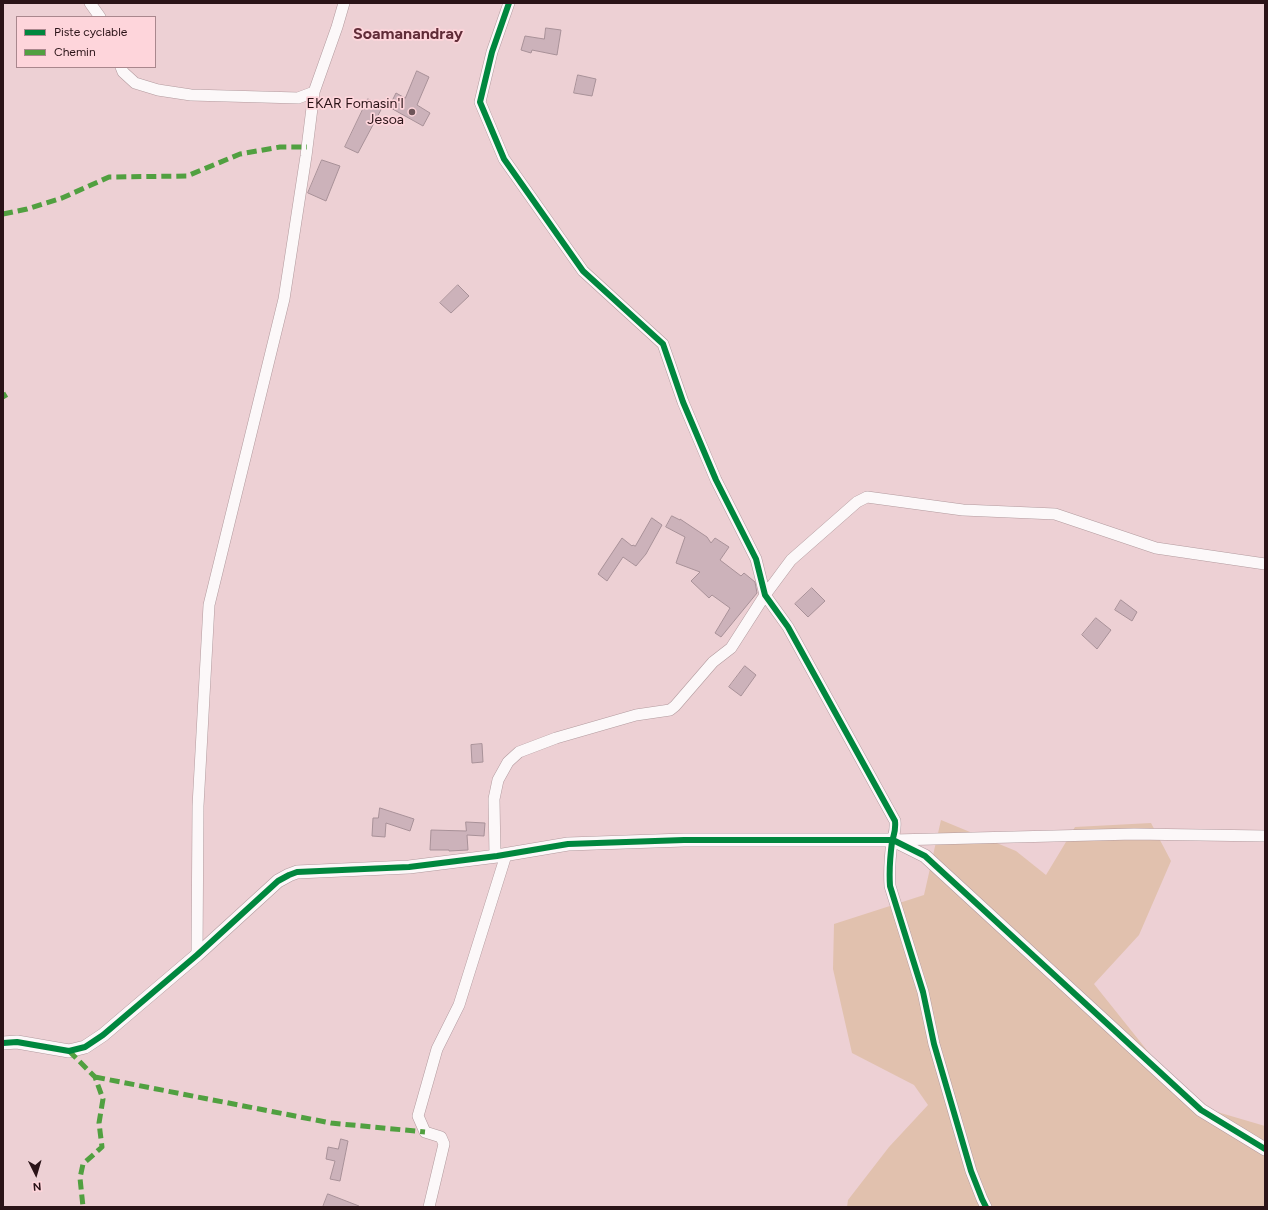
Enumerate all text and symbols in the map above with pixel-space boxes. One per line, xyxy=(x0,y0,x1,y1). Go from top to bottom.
legend xyxy=(16,16,156,68)
district label: Soamanandray xyxy=(353,24,463,44)
text: Piste cyclable xyxy=(54,25,127,39)
text: Chemin xyxy=(54,45,96,59)
place label: EKAR Fomasin'I Jesoa xyxy=(307,96,404,128)
marker: EKAR Fomasin'I Jesoa xyxy=(407,107,417,117)
north arrow xyxy=(16,1154,56,1194)
text: N xyxy=(32,1180,42,1193)

